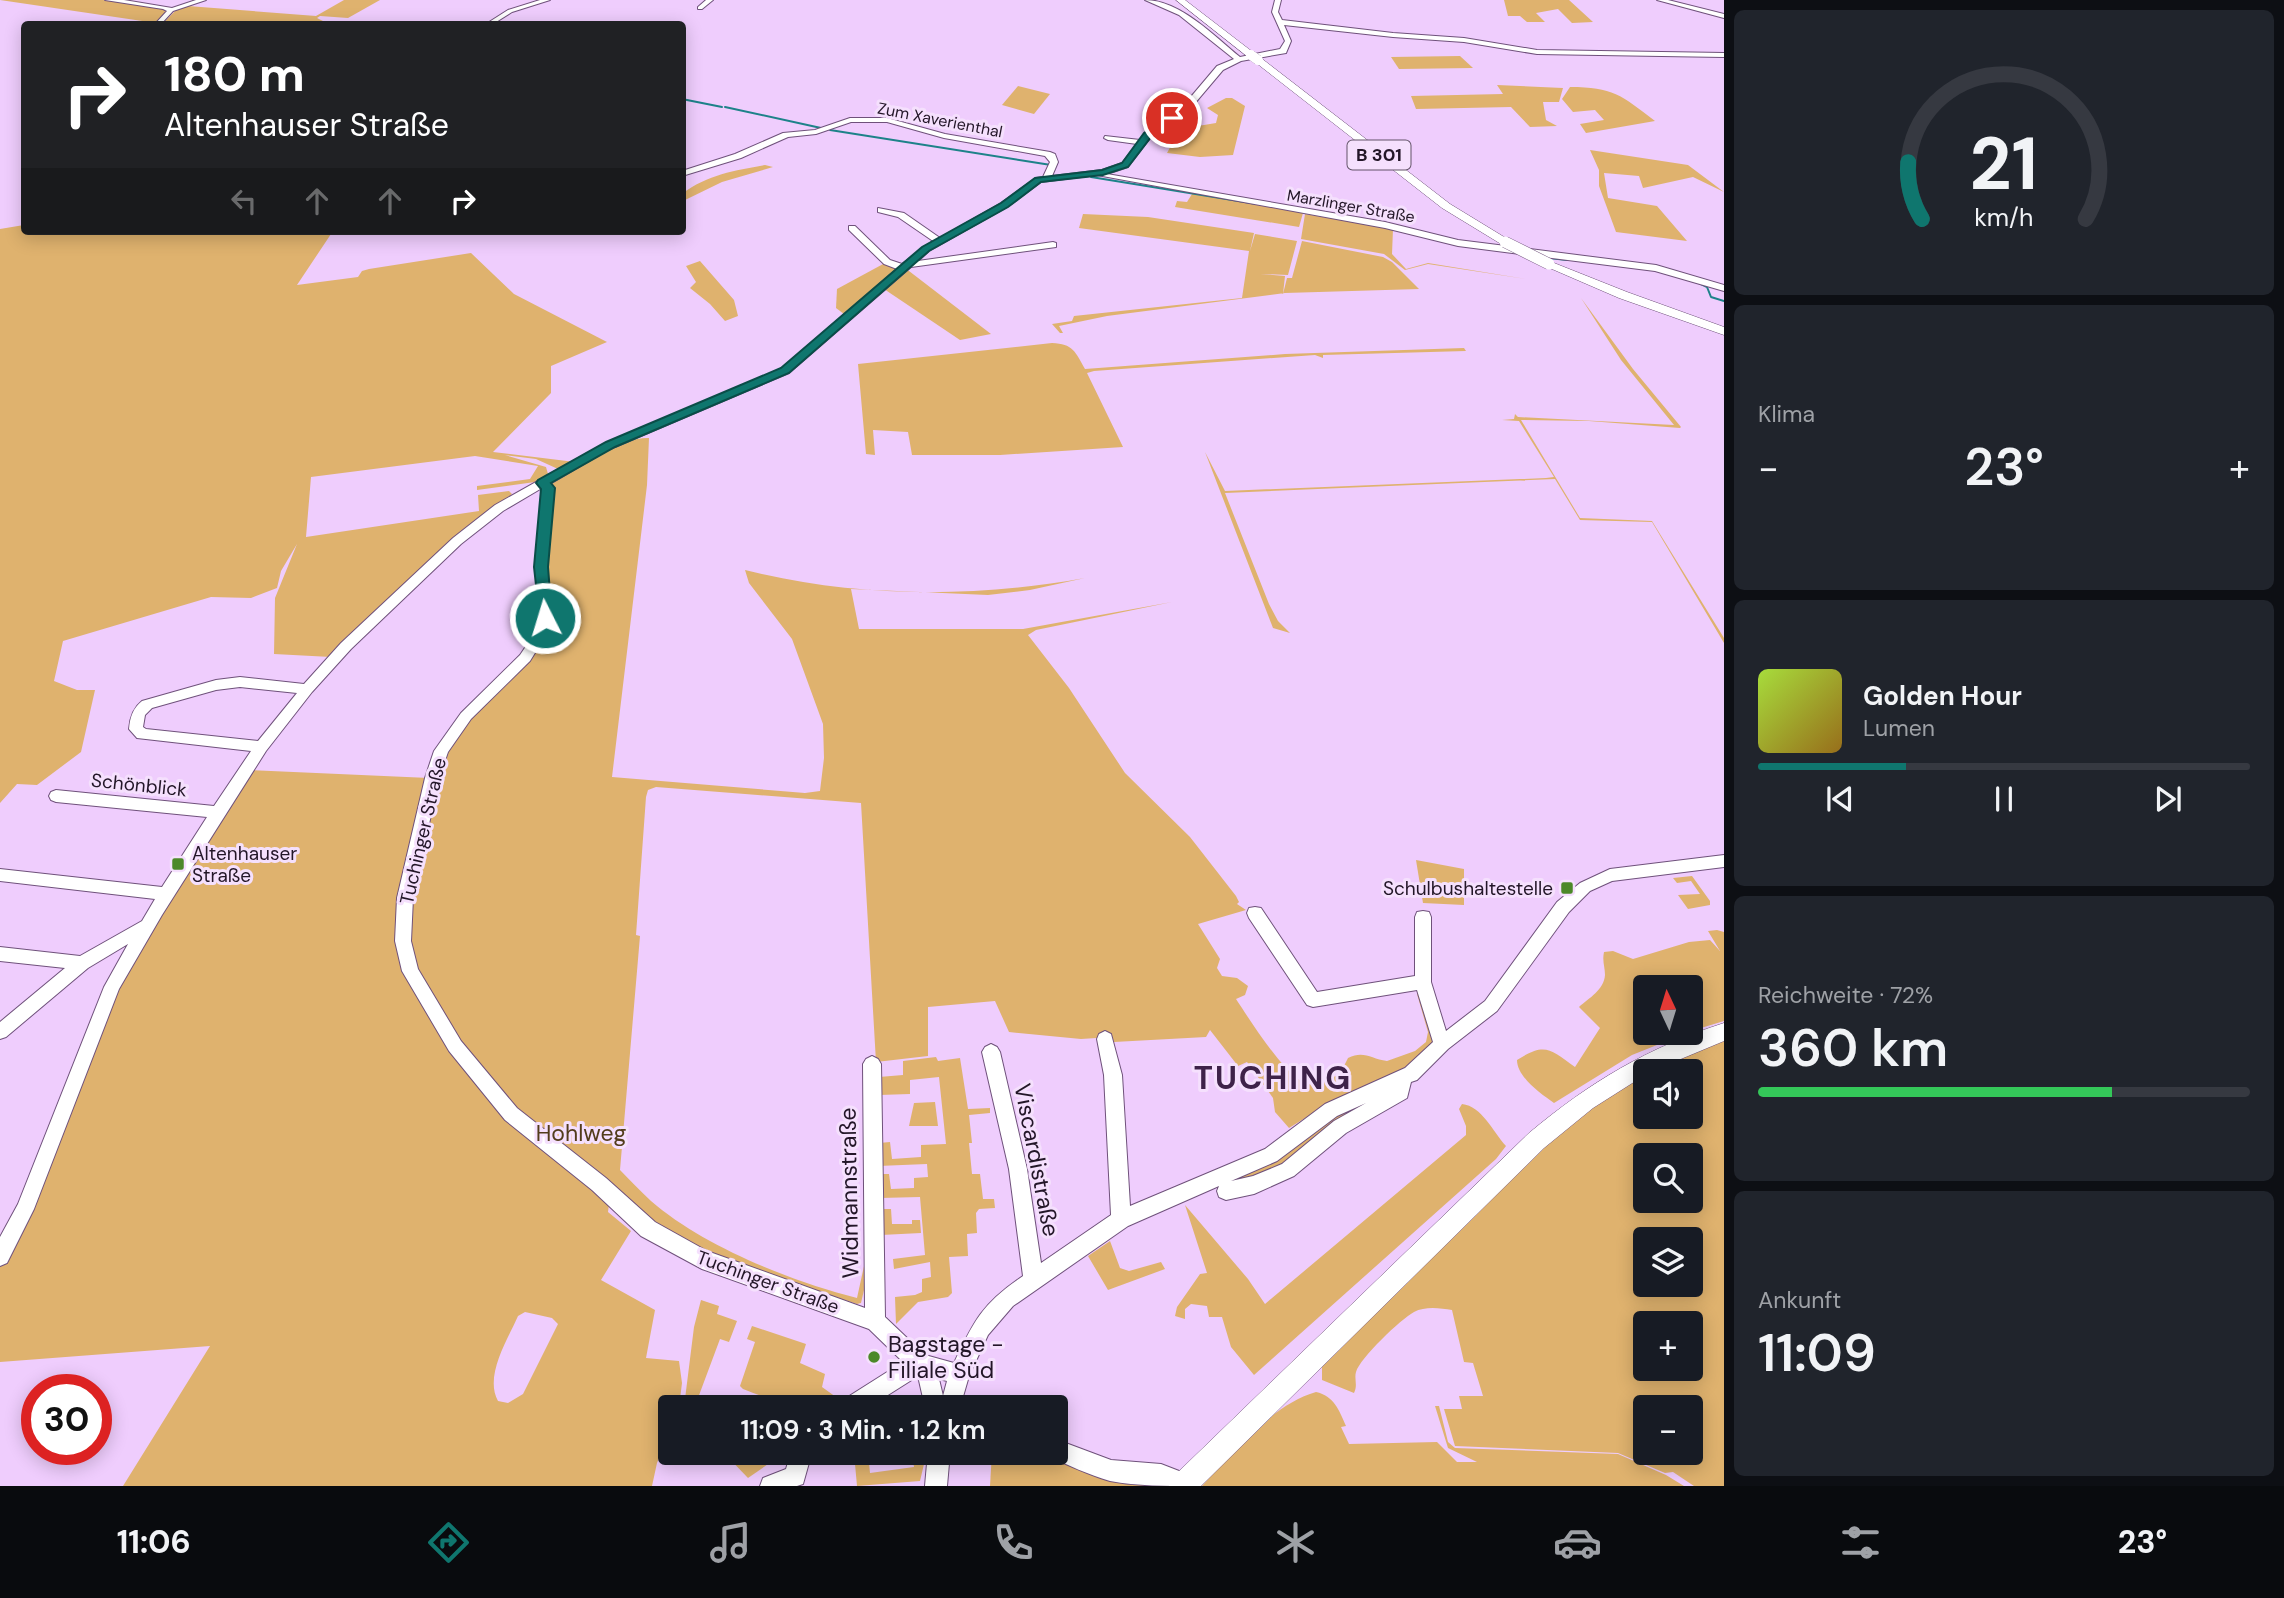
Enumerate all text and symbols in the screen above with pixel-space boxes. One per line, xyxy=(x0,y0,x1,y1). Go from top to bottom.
text: 180 m xyxy=(164,42,305,106)
icon: right xyxy=(49,49,140,140)
pin xyxy=(1142,88,1202,148)
street label: Zum Xaverienthal xyxy=(876,98,1004,142)
icon: arrive xyxy=(1153,99,1191,137)
text: Altenhauser Straße xyxy=(164,104,449,146)
text: 21 xyxy=(1970,117,2038,212)
road number: B 301 xyxy=(1348,140,1410,170)
icon: left xyxy=(225,182,263,220)
icon: ahead xyxy=(298,182,336,220)
icon: ahead xyxy=(371,182,409,220)
icon: right xyxy=(444,182,482,220)
street label: Marzlinger Straße xyxy=(1285,184,1417,228)
text: km/h xyxy=(1974,200,2034,233)
text: Klima xyxy=(1758,399,1815,429)
text: 23° xyxy=(1964,433,2044,501)
text: − xyxy=(1758,443,1779,493)
text: + xyxy=(2229,443,2250,493)
position arrow xyxy=(508,581,582,655)
text: Golden Hour xyxy=(1863,679,2022,713)
text: Lumen xyxy=(1863,713,1935,743)
street label: Tuchinger Straße xyxy=(394,755,452,907)
street label: Schönblick xyxy=(90,768,189,802)
icon: previous xyxy=(1821,780,1859,818)
icon: pause xyxy=(1985,780,2023,818)
icon: next xyxy=(2149,780,2187,818)
place label: Altenhauser Straße xyxy=(192,841,297,888)
marker: Altenhauser Straße xyxy=(170,856,186,872)
place label: Schulbushaltestelle xyxy=(1383,876,1553,901)
marker: Schulbushaltestelle xyxy=(1559,880,1575,896)
north arrow xyxy=(1633,975,1703,1045)
map controls xyxy=(1633,975,1703,1465)
text: Reichweite · 72% xyxy=(1758,980,1933,1010)
text: 360 km xyxy=(1758,1014,1948,1082)
district label: TUCHING xyxy=(1194,1057,1352,1099)
button: sound xyxy=(1633,1059,1703,1129)
street label: Viscardistraße xyxy=(1007,1081,1067,1239)
street label: Widmannstraße xyxy=(833,1107,865,1279)
park label: Hohlweg xyxy=(536,1118,626,1148)
button: search xyxy=(1633,1143,1703,1213)
button: layers xyxy=(1633,1227,1703,1297)
street label: Tuchinger Straße xyxy=(693,1245,843,1319)
text: Ankunft xyxy=(1758,1285,1841,1315)
button: + xyxy=(1633,1311,1703,1381)
text: 11:09 xyxy=(1758,1319,1876,1387)
place label: Bagstage - Filiale Süd xyxy=(888,1329,1004,1385)
marker: Bagstage - Filiale Süd xyxy=(866,1349,882,1365)
speed limit sign: 30 xyxy=(21,1374,112,1465)
button: − xyxy=(1633,1395,1703,1465)
text: 11:09 · 3 Min. · 1.2 km xyxy=(741,1413,985,1447)
icon: directions xyxy=(424,1518,473,1567)
icon: music xyxy=(706,1518,755,1567)
icon: phone xyxy=(989,1518,1038,1567)
icon: climate xyxy=(1271,1518,1320,1567)
icon: car xyxy=(1553,1518,1602,1567)
icon: filters xyxy=(1836,1518,1885,1567)
text: 11:06 xyxy=(117,1521,191,1563)
text: 23° xyxy=(2118,1521,2167,1563)

